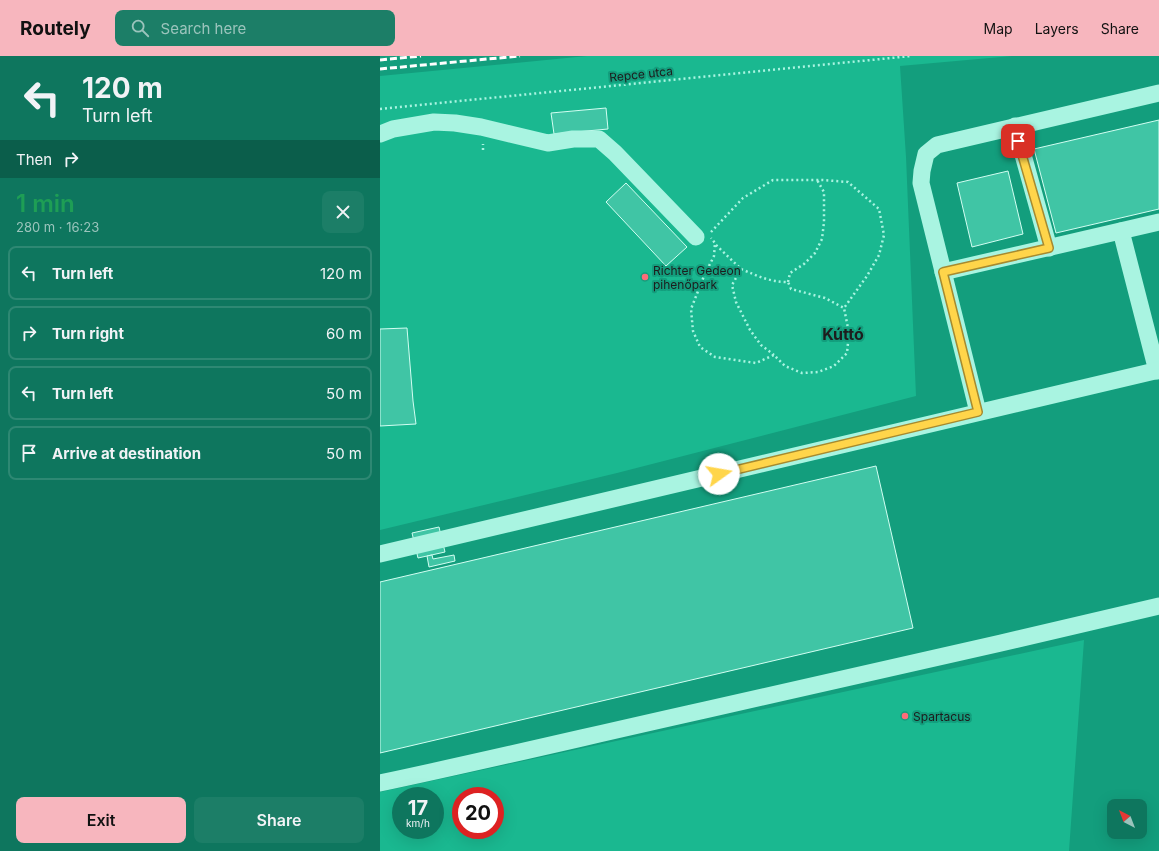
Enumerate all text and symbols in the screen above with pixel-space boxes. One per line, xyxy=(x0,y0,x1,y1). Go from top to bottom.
search box xyxy=(115,10,395,46)
text: Routely xyxy=(20,17,91,40)
icon: search xyxy=(129,17,151,39)
text: Search here xyxy=(161,19,246,38)
text: Map xyxy=(984,20,1013,37)
text: Layers xyxy=(1035,20,1079,37)
text: Share xyxy=(1101,20,1139,37)
street label: Repce utca xyxy=(609,63,673,85)
text: 120 m xyxy=(82,71,163,105)
icon: left xyxy=(16,72,68,124)
text: Turn left xyxy=(82,105,152,126)
pin xyxy=(1001,124,1035,158)
icon: arrive xyxy=(1007,130,1029,152)
icon: right xyxy=(60,148,82,170)
text: Then xyxy=(16,150,52,169)
text: 1 min xyxy=(16,189,75,218)
button: close xyxy=(322,191,364,233)
text: 280 m · 16:23 xyxy=(16,219,99,235)
icon: left xyxy=(18,262,40,284)
place label: Richter Gedeon pihenőpark xyxy=(653,263,741,292)
text: Turn left xyxy=(52,264,113,283)
text: 120 m xyxy=(320,264,362,283)
marker: Richter Gedeon pihenőpark xyxy=(640,272,650,282)
icon: right xyxy=(18,322,40,344)
text: Turn right xyxy=(52,324,124,343)
text: 60 m xyxy=(326,324,362,343)
district label: Kúttó xyxy=(822,324,864,344)
icon: left xyxy=(18,382,40,404)
text: Turn left xyxy=(52,384,113,403)
text: 50 m xyxy=(326,384,362,403)
icon: arrive xyxy=(18,442,40,464)
text: Arrive at destination xyxy=(52,444,201,463)
text: 50 m xyxy=(326,444,362,463)
position arrow xyxy=(698,453,740,495)
place label: Spartacus xyxy=(913,709,971,724)
marker: Spartacus xyxy=(900,711,910,721)
speed limit sign: 20 xyxy=(452,787,504,839)
text: 17 xyxy=(408,796,428,820)
button: Exit xyxy=(16,797,186,843)
button: Share xyxy=(194,797,364,843)
north arrow xyxy=(1107,799,1147,839)
map controls xyxy=(1107,799,1147,839)
text: km/h xyxy=(406,817,430,829)

